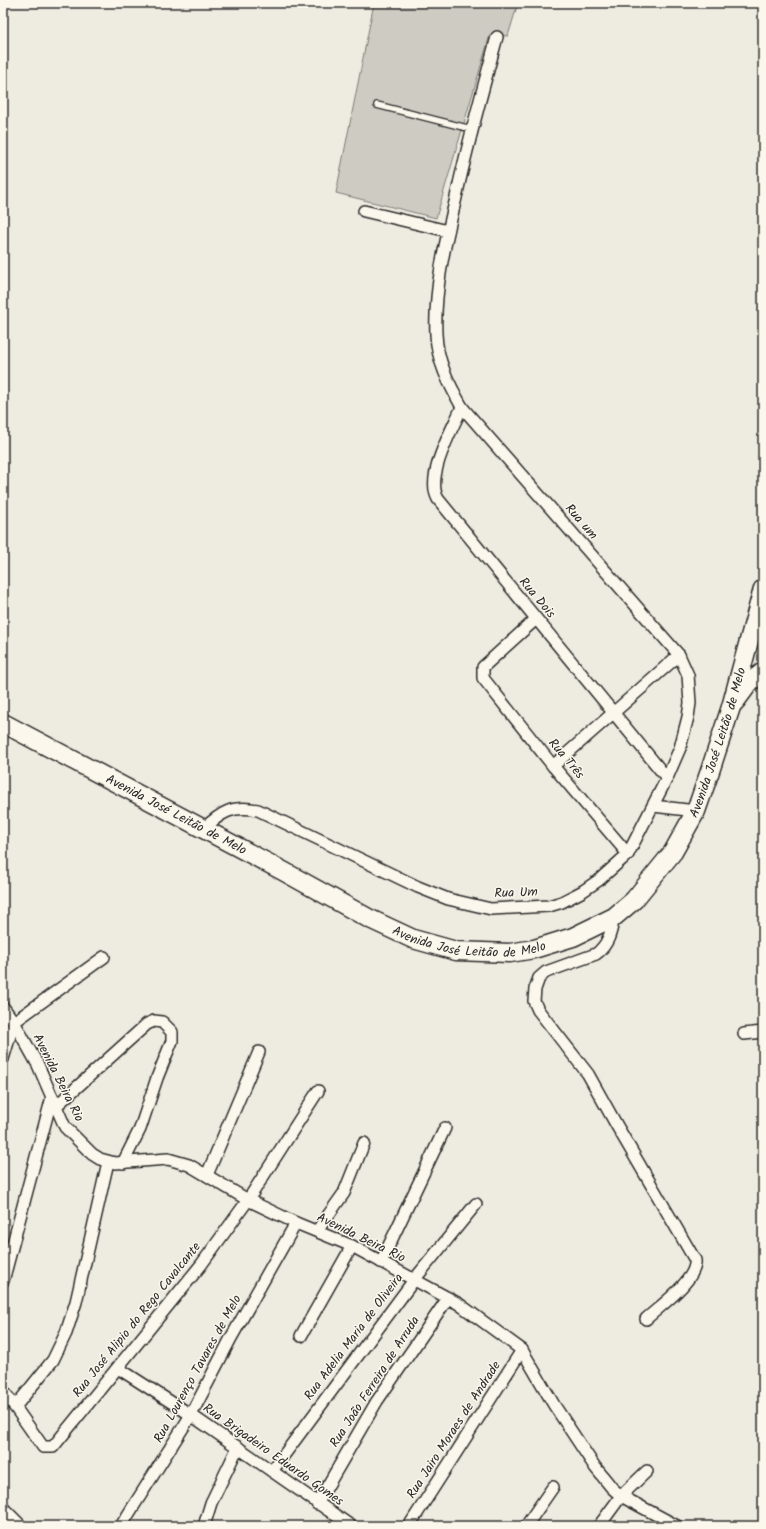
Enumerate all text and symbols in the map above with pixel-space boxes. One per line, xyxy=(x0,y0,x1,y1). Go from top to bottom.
street label: Rua um xyxy=(559,499,603,545)
street label: Rua Dois xyxy=(514,573,561,624)
street label: Avenida José Leitão de Melo xyxy=(684,665,752,822)
street label: Rua Três xyxy=(543,734,590,784)
street label: Avenida José Leitão de Melo xyxy=(102,769,251,861)
street label: Rua Um xyxy=(494,882,538,904)
street label: Avenida José Leitão de Melo xyxy=(389,920,549,964)
street label: Avenida Beira Rio xyxy=(27,1030,89,1126)
street label: Avenida Beira Rio xyxy=(313,1207,409,1269)
street label: Rua José Alipio do Rego Cavalcante xyxy=(68,1238,207,1402)
street label: Rua Adelia Maria de Oliveira xyxy=(299,1269,409,1405)
street label: Rua Lourenço Tavares de Melo xyxy=(148,1291,248,1447)
street label: Rua João Ferreira de Arruda xyxy=(325,1312,425,1452)
street label: Rua Jairo Moraes de Andrade xyxy=(401,1357,507,1503)
street label: Rua Brigadeiro Eduardo Gomes xyxy=(198,1398,348,1512)

